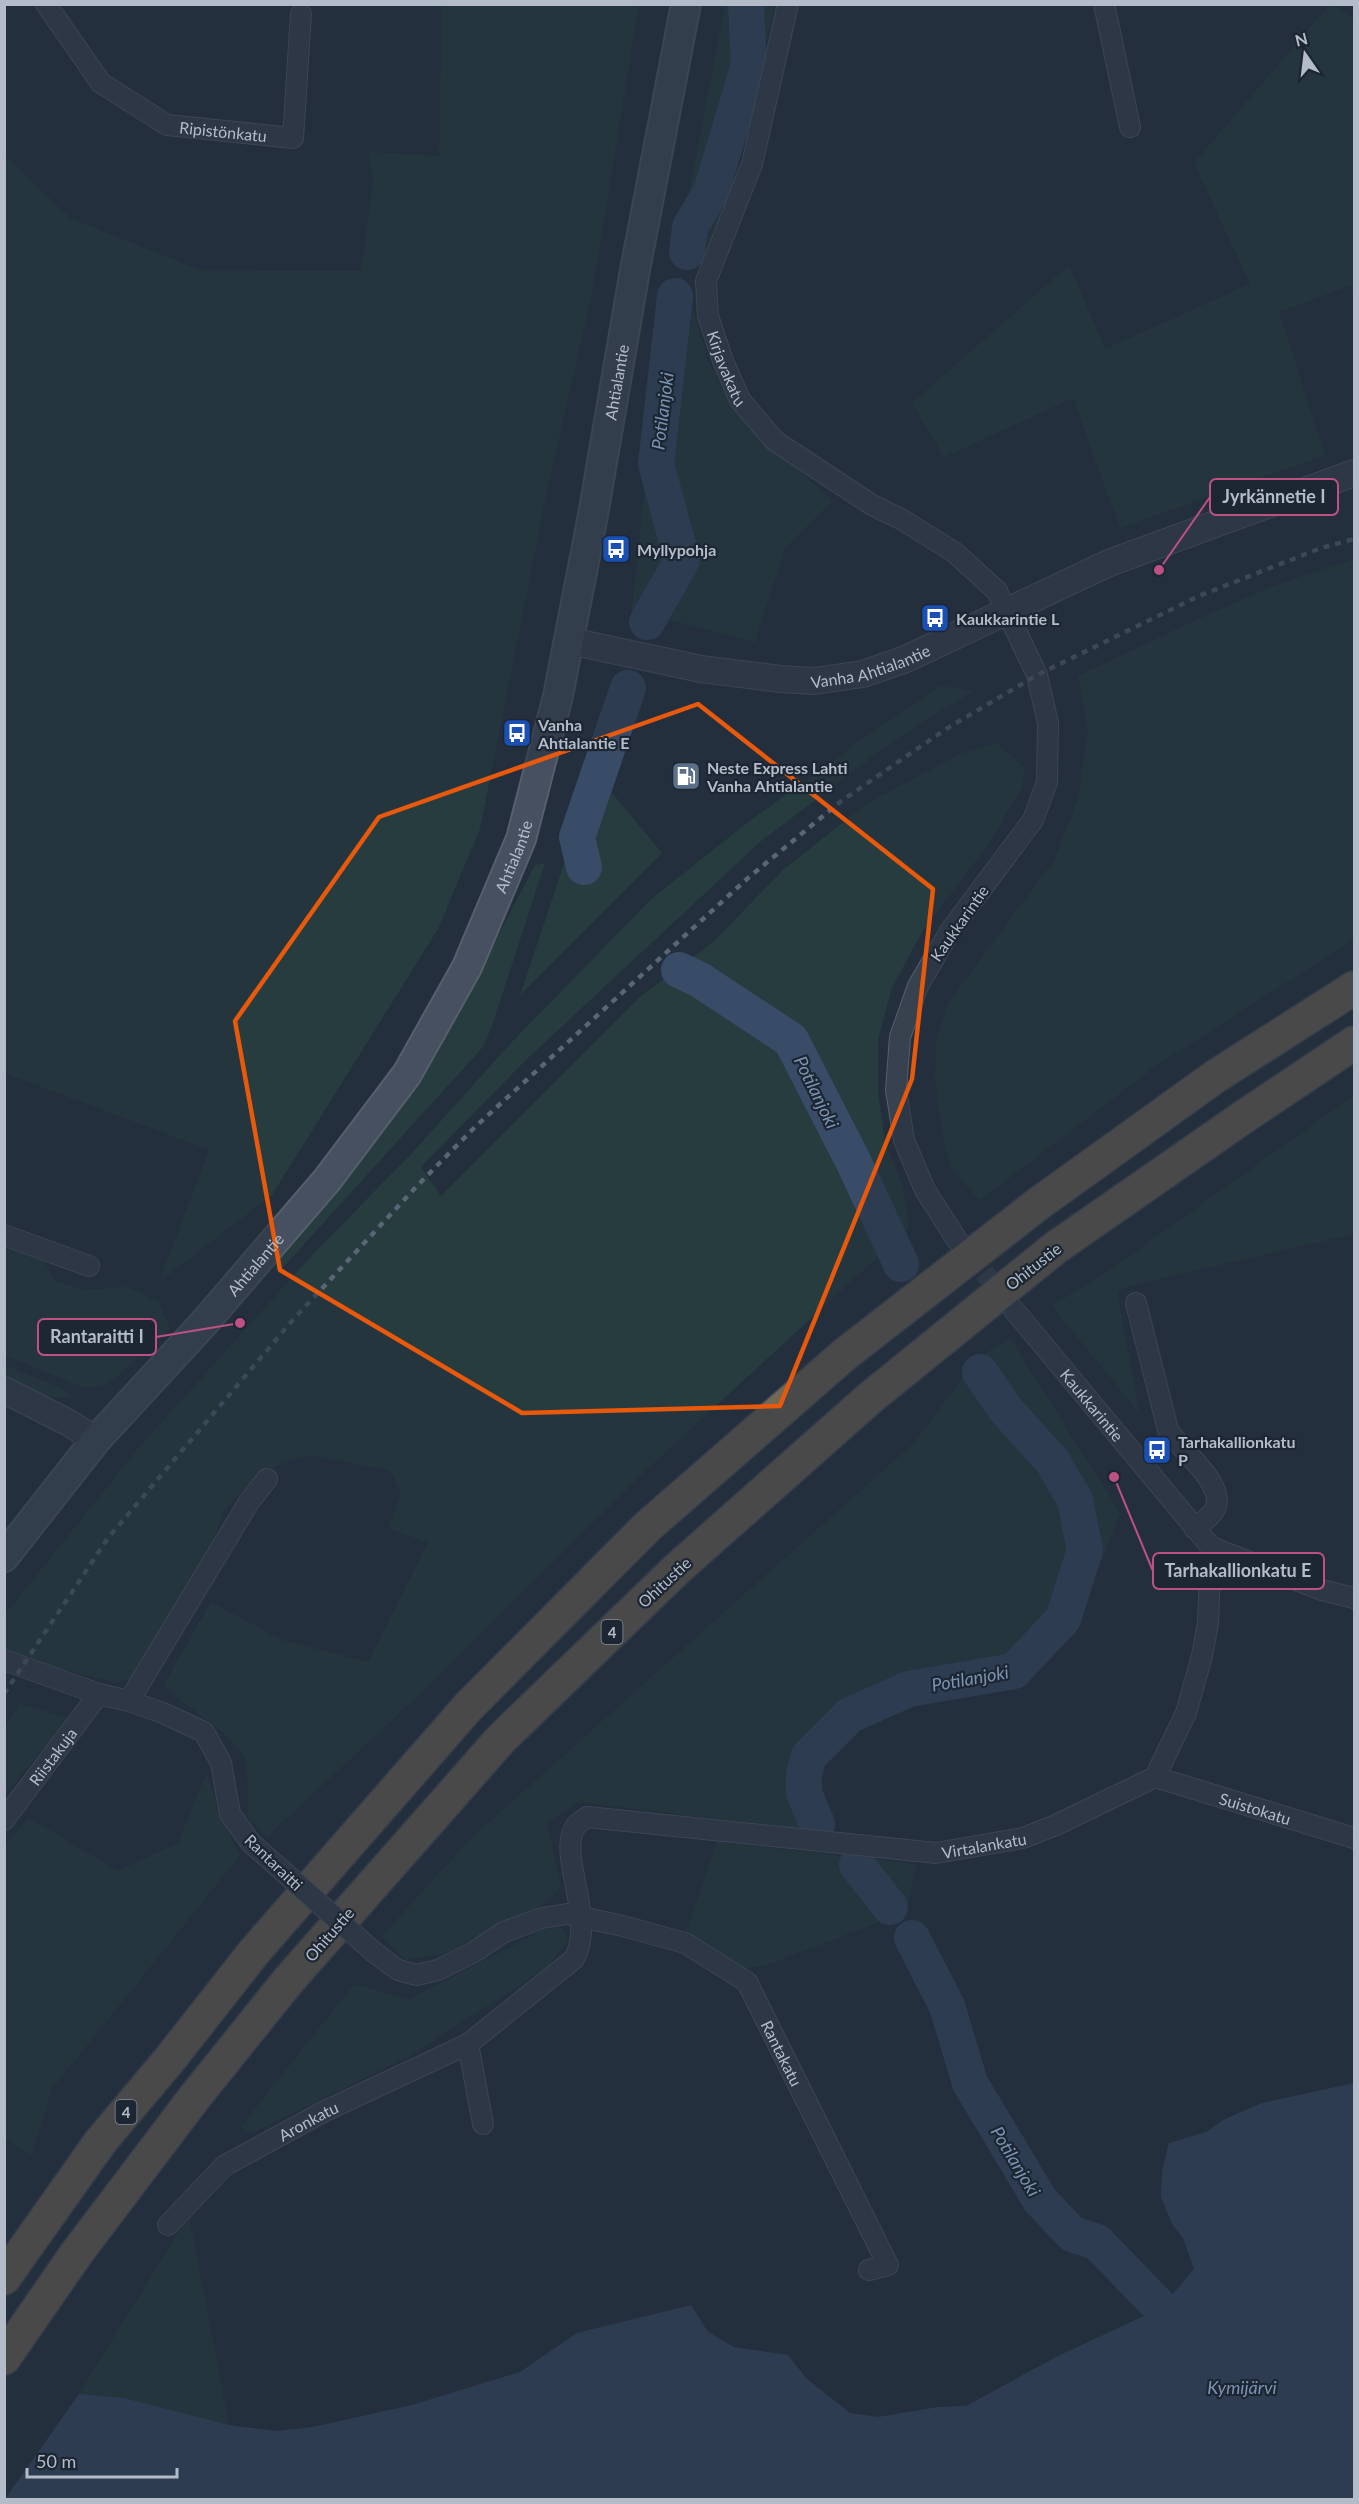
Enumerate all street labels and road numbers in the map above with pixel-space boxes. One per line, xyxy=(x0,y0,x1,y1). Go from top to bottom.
street label: Ripistönkatu xyxy=(179,117,268,145)
street label: Kirjavakatu xyxy=(704,328,750,410)
street label: Ahtialantie xyxy=(600,343,632,421)
street label: Vanha Ahtialantie xyxy=(809,640,933,691)
street label: Ahtialantie xyxy=(490,818,535,895)
street label: Kaukkarintie xyxy=(926,881,992,965)
street label: Ahtialantie xyxy=(223,1229,287,1299)
street label: Ohitustie xyxy=(1001,1238,1065,1294)
street label: Kaukkarintie xyxy=(1057,1364,1128,1445)
street label: Ohitustie xyxy=(634,1553,694,1611)
road number: 4 xyxy=(602,1620,622,1644)
street label: Riistakuja xyxy=(24,1724,80,1789)
street label: Suistokatu xyxy=(1217,1788,1293,1828)
street label: Virtalankatu xyxy=(940,1828,1028,1861)
street label: Rantaraitti xyxy=(241,1830,307,1894)
street label: Ohitustie xyxy=(300,1903,358,1965)
street label: Rantakatu xyxy=(758,2017,807,2089)
street label: Aronkatu xyxy=(275,2097,341,2144)
road number: 4 xyxy=(116,2100,136,2124)

